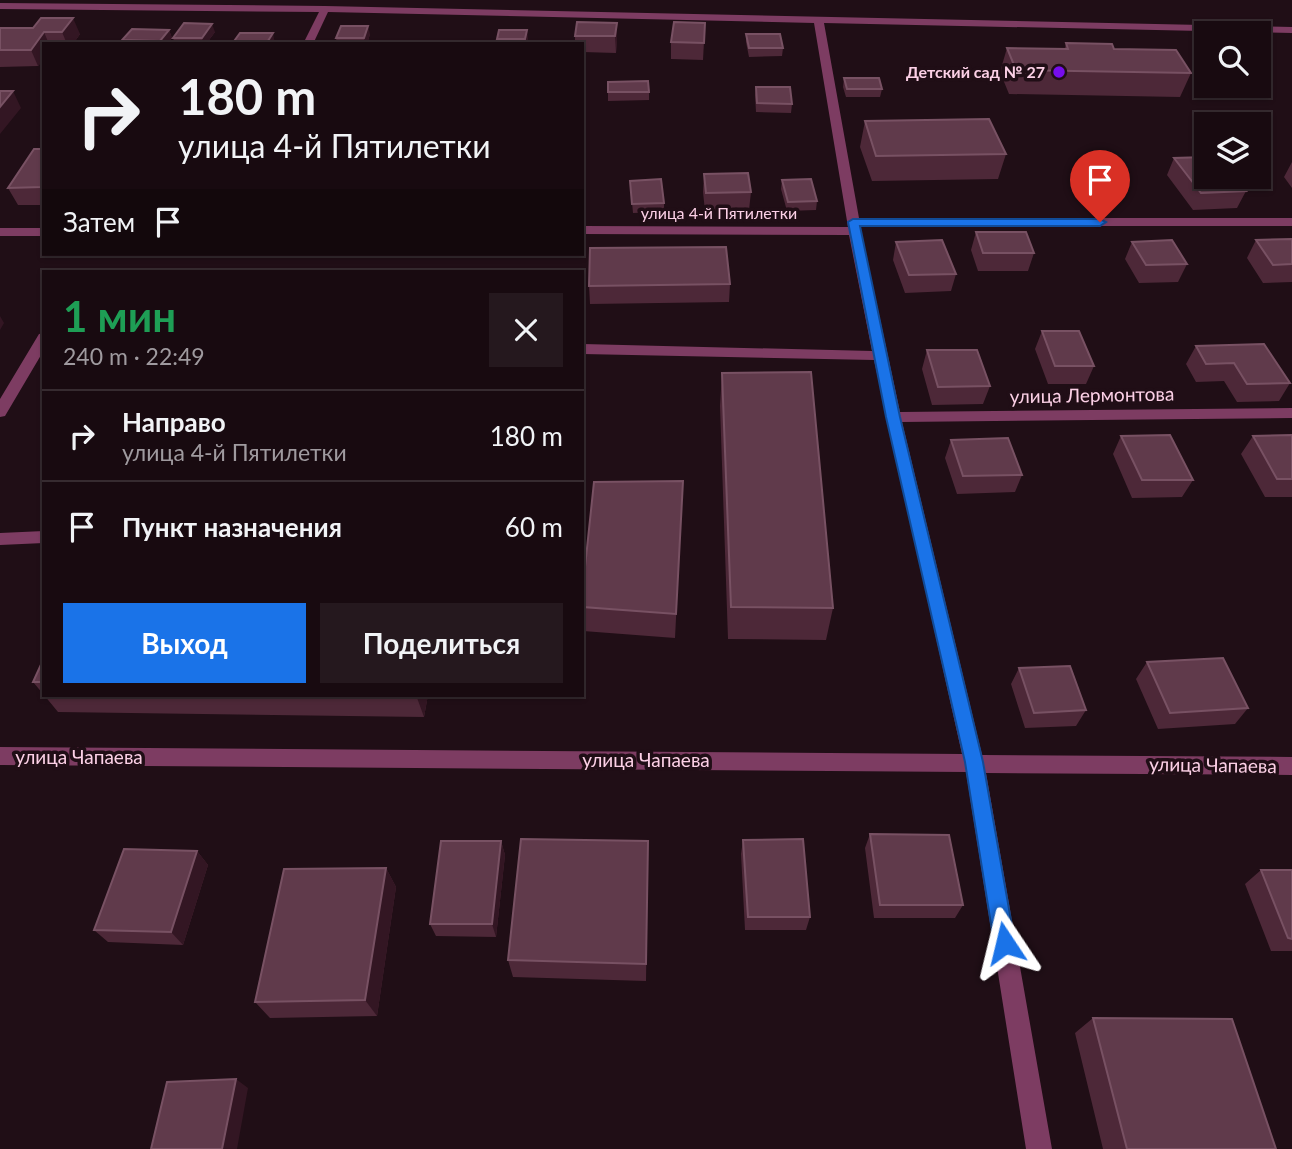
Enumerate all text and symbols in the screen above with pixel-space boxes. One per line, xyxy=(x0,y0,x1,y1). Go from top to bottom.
map controls xyxy=(1194,21,1271,189)
button: search xyxy=(1194,21,1271,98)
place label: Детский сад № 27 xyxy=(906,62,1045,81)
marker: Детский сад № 27 xyxy=(1051,64,1067,80)
text: 180 m xyxy=(178,67,316,125)
icon: right xyxy=(63,70,154,161)
button: layers xyxy=(1194,112,1271,189)
text: улица 4-й Пятилетки xyxy=(178,126,491,165)
pin xyxy=(1070,150,1130,222)
icon: arrive xyxy=(1081,161,1119,199)
icon: arrive xyxy=(149,203,187,241)
street label: улица 4-й Пятилетки xyxy=(641,203,797,222)
text: Затем xyxy=(63,206,135,238)
text: 1 мин xyxy=(63,291,176,341)
button: close xyxy=(489,293,563,367)
text: 240 m · 22:49 xyxy=(63,342,205,370)
street label: улица Лермонтова xyxy=(1009,382,1175,407)
text: Направо xyxy=(122,406,226,438)
icon: right xyxy=(63,417,101,455)
text: 180 m xyxy=(490,420,563,452)
text: улица 4-й Пятилетки xyxy=(122,438,347,466)
icon: arrive xyxy=(63,508,101,546)
text: Пункт назначения xyxy=(122,511,342,543)
text: 60 m xyxy=(505,511,563,543)
button: Выход xyxy=(63,603,306,683)
button: Поделиться xyxy=(320,603,563,683)
street label: улица Чапаева xyxy=(15,745,143,768)
street label: улица Чапаева xyxy=(582,748,710,771)
street label: улица Чапаева xyxy=(1149,752,1277,777)
position arrow xyxy=(968,906,1042,980)

